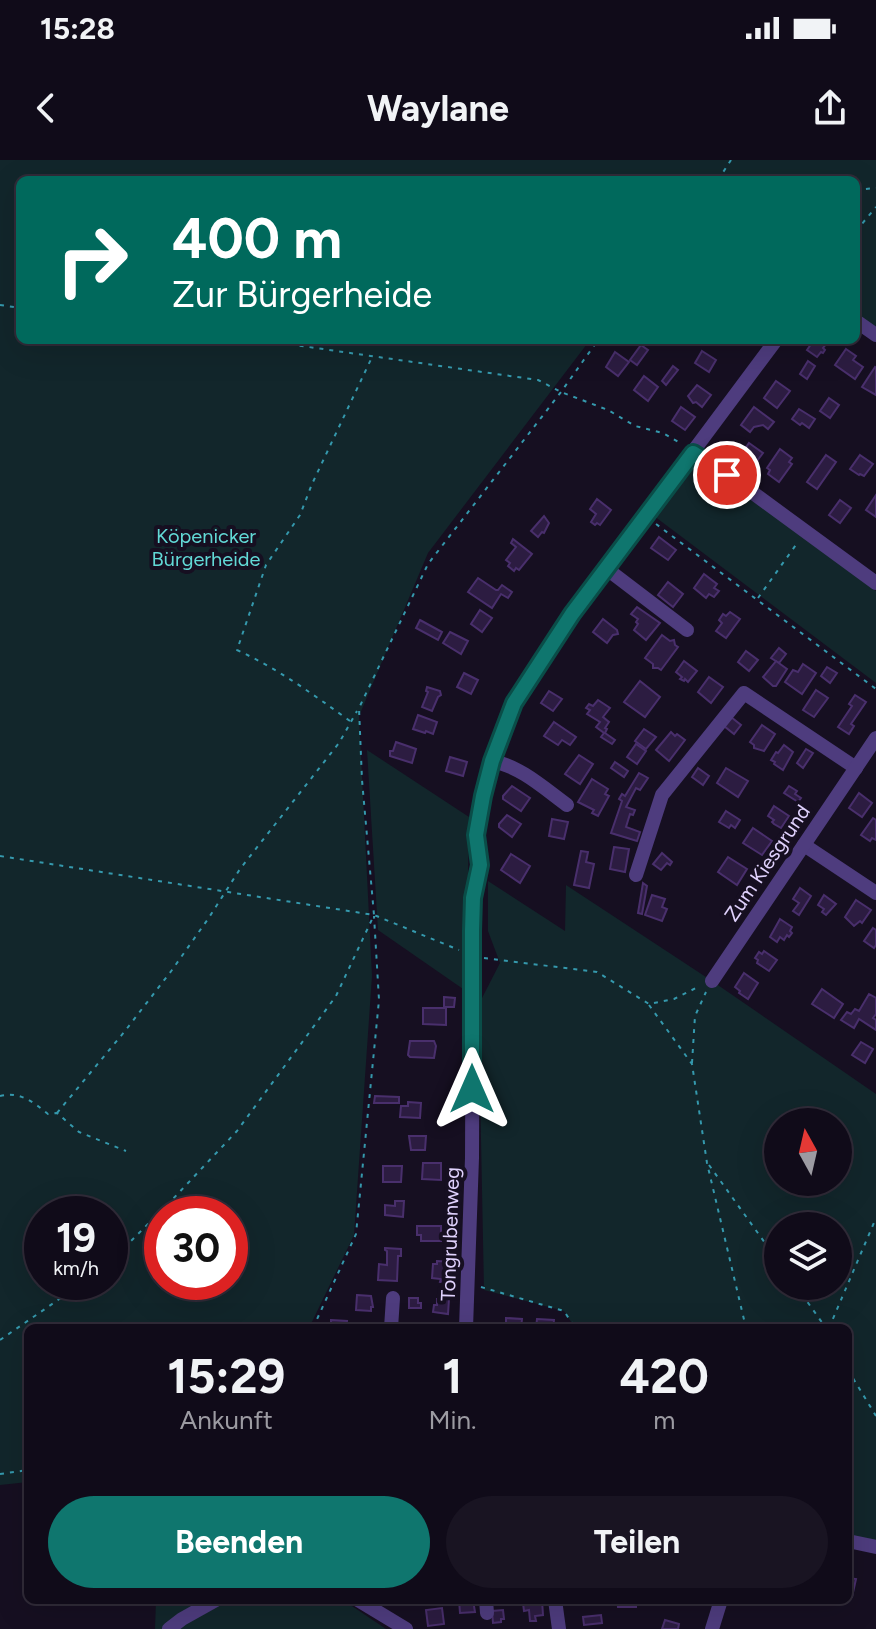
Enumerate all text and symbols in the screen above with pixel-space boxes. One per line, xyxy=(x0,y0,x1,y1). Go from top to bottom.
text: 15:28 xyxy=(40,10,115,47)
icon: back xyxy=(24,86,68,130)
icon: share xyxy=(808,86,852,130)
text: Waylane xyxy=(367,87,509,130)
text: 400 m xyxy=(172,205,342,272)
icon: right xyxy=(40,208,144,312)
text: Zur Bürgerheide xyxy=(172,273,432,316)
pin xyxy=(693,441,761,509)
icon: arrive xyxy=(705,453,749,497)
park label: Köpenicker Bürgerheide xyxy=(152,524,261,571)
street label: Zum Kiesgrund xyxy=(719,800,815,926)
position arrow xyxy=(430,1047,514,1131)
north arrow xyxy=(764,1108,852,1196)
map controls xyxy=(764,1108,852,1300)
street label: Tongrubenweg xyxy=(436,1167,464,1301)
speed limit sign: 30 xyxy=(144,1196,248,1300)
button: layers xyxy=(764,1212,852,1300)
text: 19 xyxy=(56,1214,96,1262)
text: km/h xyxy=(53,1256,99,1280)
text: 15:29 xyxy=(167,1347,285,1405)
text: 1 xyxy=(442,1347,463,1405)
text: 420 xyxy=(620,1347,709,1405)
text: Ankunft xyxy=(180,1404,273,1436)
text: Min. xyxy=(428,1404,476,1436)
text: m xyxy=(653,1404,675,1436)
button: Beenden xyxy=(48,1496,430,1588)
button: Teilen xyxy=(446,1496,828,1588)

